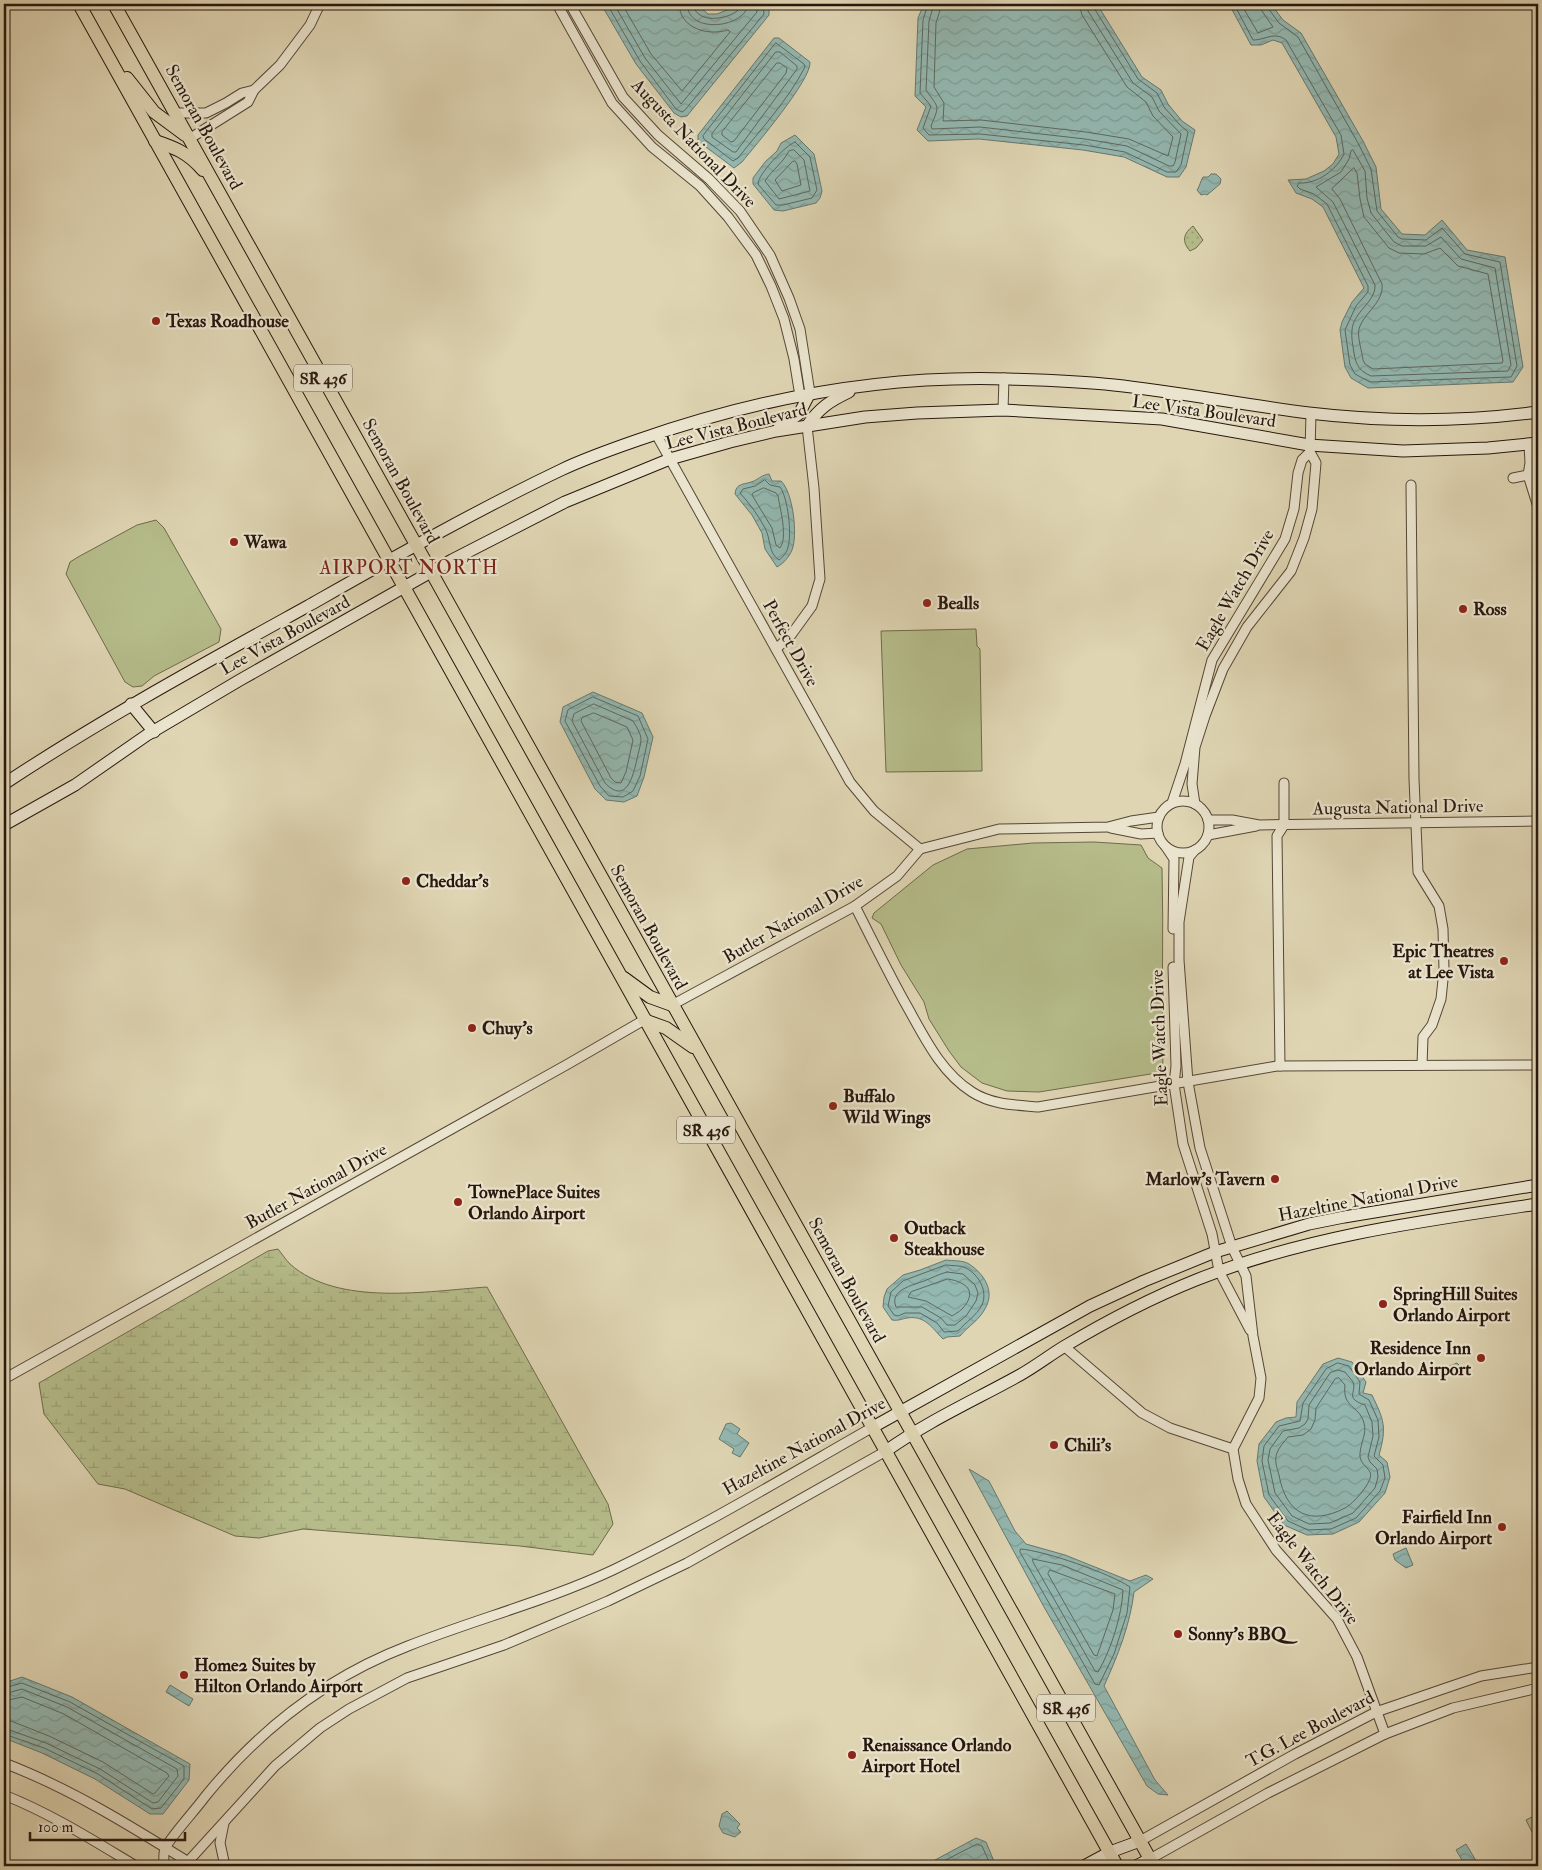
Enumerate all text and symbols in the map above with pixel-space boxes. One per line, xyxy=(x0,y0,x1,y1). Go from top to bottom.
street label: Semoran Boulevard xyxy=(160,61,248,194)
street label: Augusta National Drive xyxy=(625,73,762,213)
place label: Texas Roadhouse xyxy=(165,310,289,333)
marker: Texas Roadhouse xyxy=(150,315,162,327)
road number: SR 436 xyxy=(294,364,352,392)
street label: Lee Vista Boulevard xyxy=(1131,390,1277,433)
street label: Lee Vista Boulevard xyxy=(663,398,809,455)
street label: Semoran Boulevard xyxy=(357,415,445,548)
street label: Eagle Watch Drive xyxy=(1191,525,1280,655)
place label: Wawa xyxy=(243,531,287,554)
marker: Wawa xyxy=(228,536,240,548)
district label: AIRPORT NORTH xyxy=(319,556,498,580)
street label: Lee Vista Boulevard xyxy=(216,590,354,681)
place label: Bealls xyxy=(937,592,979,615)
street label: Perfect Drive xyxy=(757,596,824,691)
marker: Bealls xyxy=(921,597,933,609)
place label: Ross xyxy=(1473,598,1507,621)
marker: Ross xyxy=(1457,603,1469,615)
street label: Augusta National Drive xyxy=(1311,795,1484,821)
street label: Semoran Boulevard xyxy=(605,861,693,994)
place label: Cheddar's xyxy=(416,870,489,893)
street label: Butler National Drive xyxy=(719,870,868,969)
marker: Cheddar's xyxy=(400,875,412,887)
place label: Epic Theatres at Lee Vista xyxy=(1392,940,1495,984)
marker: Epic Theatres at Lee Vista xyxy=(1498,955,1510,967)
street label: Eagle Watch Drive xyxy=(1146,969,1173,1107)
place label: Chuy's xyxy=(482,1017,533,1040)
marker: Chuy's xyxy=(466,1022,478,1034)
place label: Buffalo Wild Wings xyxy=(842,1085,931,1129)
marker: Buffalo Wild Wings xyxy=(827,1100,839,1112)
road number: SR 436 xyxy=(677,1116,735,1144)
street label: Butler National Drive xyxy=(242,1138,391,1235)
place label: Marlow's Tavern xyxy=(1144,1168,1266,1191)
street label: Hazeltine National Drive xyxy=(1276,1170,1460,1227)
marker: Marlow's Tavern xyxy=(1269,1173,1281,1185)
place label: TownePlace Suites Orlando Airport xyxy=(467,1181,600,1225)
marker: TownePlace Suites Orlando Airport xyxy=(452,1196,464,1208)
street label: Semoran Boulevard xyxy=(803,1214,891,1347)
place label: Outback Steakhouse xyxy=(904,1217,985,1261)
marker: Outback Steakhouse xyxy=(888,1232,900,1244)
place label: SpringHill Suites Orlando Airport xyxy=(1393,1283,1518,1327)
marker: SpringHill Suites Orlando Airport xyxy=(1377,1298,1389,1310)
place label: Residence Inn Orlando Airport xyxy=(1354,1337,1472,1381)
marker: Residence Inn Orlando Airport xyxy=(1475,1352,1487,1364)
street label: Hazeltine National Drive xyxy=(719,1392,890,1501)
place label: Chili's xyxy=(1064,1434,1111,1457)
marker: Chili's xyxy=(1048,1439,1060,1451)
place label: Fairfield Inn Orlando Airport xyxy=(1375,1506,1493,1550)
street label: Eagle Watch Drive xyxy=(1261,1507,1364,1630)
marker: Fairfield Inn Orlando Airport xyxy=(1496,1521,1508,1533)
place label: Sonny's BBQ xyxy=(1188,1623,1298,1646)
marker: Sonny's BBQ xyxy=(1172,1628,1184,1640)
place label: Home2 Suites by Hilton Orlando Airport xyxy=(194,1654,363,1698)
marker: Home2 Suites by Hilton Orlando Airport xyxy=(178,1669,190,1681)
street label: T.G. Lee Boulevard xyxy=(1242,1686,1378,1773)
road number: SR 436 xyxy=(1037,1695,1095,1722)
place label: Renaissance Orlando Airport Hotel xyxy=(861,1734,1012,1778)
marker: Renaissance Orlando Airport Hotel xyxy=(846,1749,858,1761)
scale bar xyxy=(30,1810,185,1842)
text: 100 m xyxy=(38,1818,74,1837)

